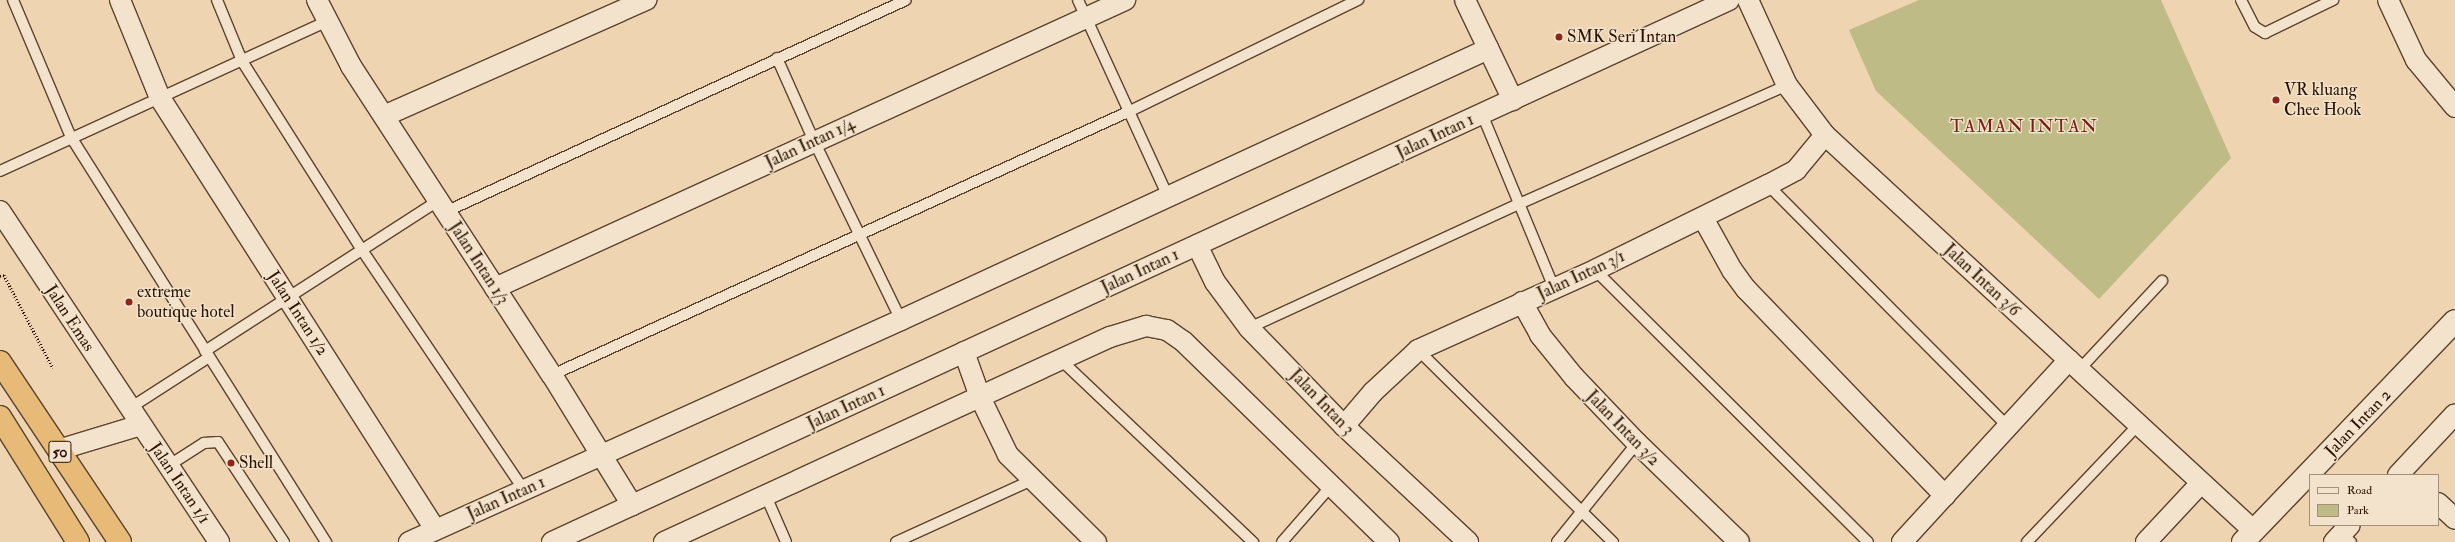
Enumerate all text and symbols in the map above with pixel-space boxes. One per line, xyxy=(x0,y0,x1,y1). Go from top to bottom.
place label: SMK Seri Intan xyxy=(1567,27,1676,47)
marker: SMK Seri Intan xyxy=(1554,32,1564,42)
place label: VR kluang Chee Hook xyxy=(2284,80,2361,120)
marker: VR kluang Chee Hook xyxy=(2271,95,2281,105)
street label: Jalan Intan 1 xyxy=(1393,109,1477,163)
street label: Jalan Intan 1/4 xyxy=(762,113,858,173)
district label: TAMAN INTAN xyxy=(1950,116,2098,138)
street label: Jalan Intan 1/3 xyxy=(445,218,513,308)
street label: Jalan Intan 3/6 xyxy=(1940,239,2024,321)
street label: Jalan Intan 1 xyxy=(1098,244,1182,298)
street label: Jalan Intan 3/1 xyxy=(1534,246,1628,304)
street label: Jalan Intan 1/2 xyxy=(263,267,333,359)
street label: Jalan Emas xyxy=(41,281,99,355)
place label: extreme boutique hotel xyxy=(137,282,235,322)
marker: extreme boutique hotel xyxy=(124,297,134,307)
street label: Jalan Intan 3 xyxy=(1285,365,1359,439)
street label: Jalan Intan 1 xyxy=(804,380,888,434)
street label: Jalan Intan 2 xyxy=(2321,385,2395,461)
street label: Jalan Intan 3/2 xyxy=(1582,386,1664,470)
road number: 50 xyxy=(48,438,72,466)
street label: Jalan Intan 1/1 xyxy=(145,438,215,528)
place label: Shell xyxy=(239,453,273,473)
marker: Shell xyxy=(226,458,236,468)
street label: Jalan Intan 1 xyxy=(464,472,548,524)
legend xyxy=(2309,474,2439,526)
text: Road xyxy=(2347,483,2372,498)
text: Park xyxy=(2347,503,2369,518)

